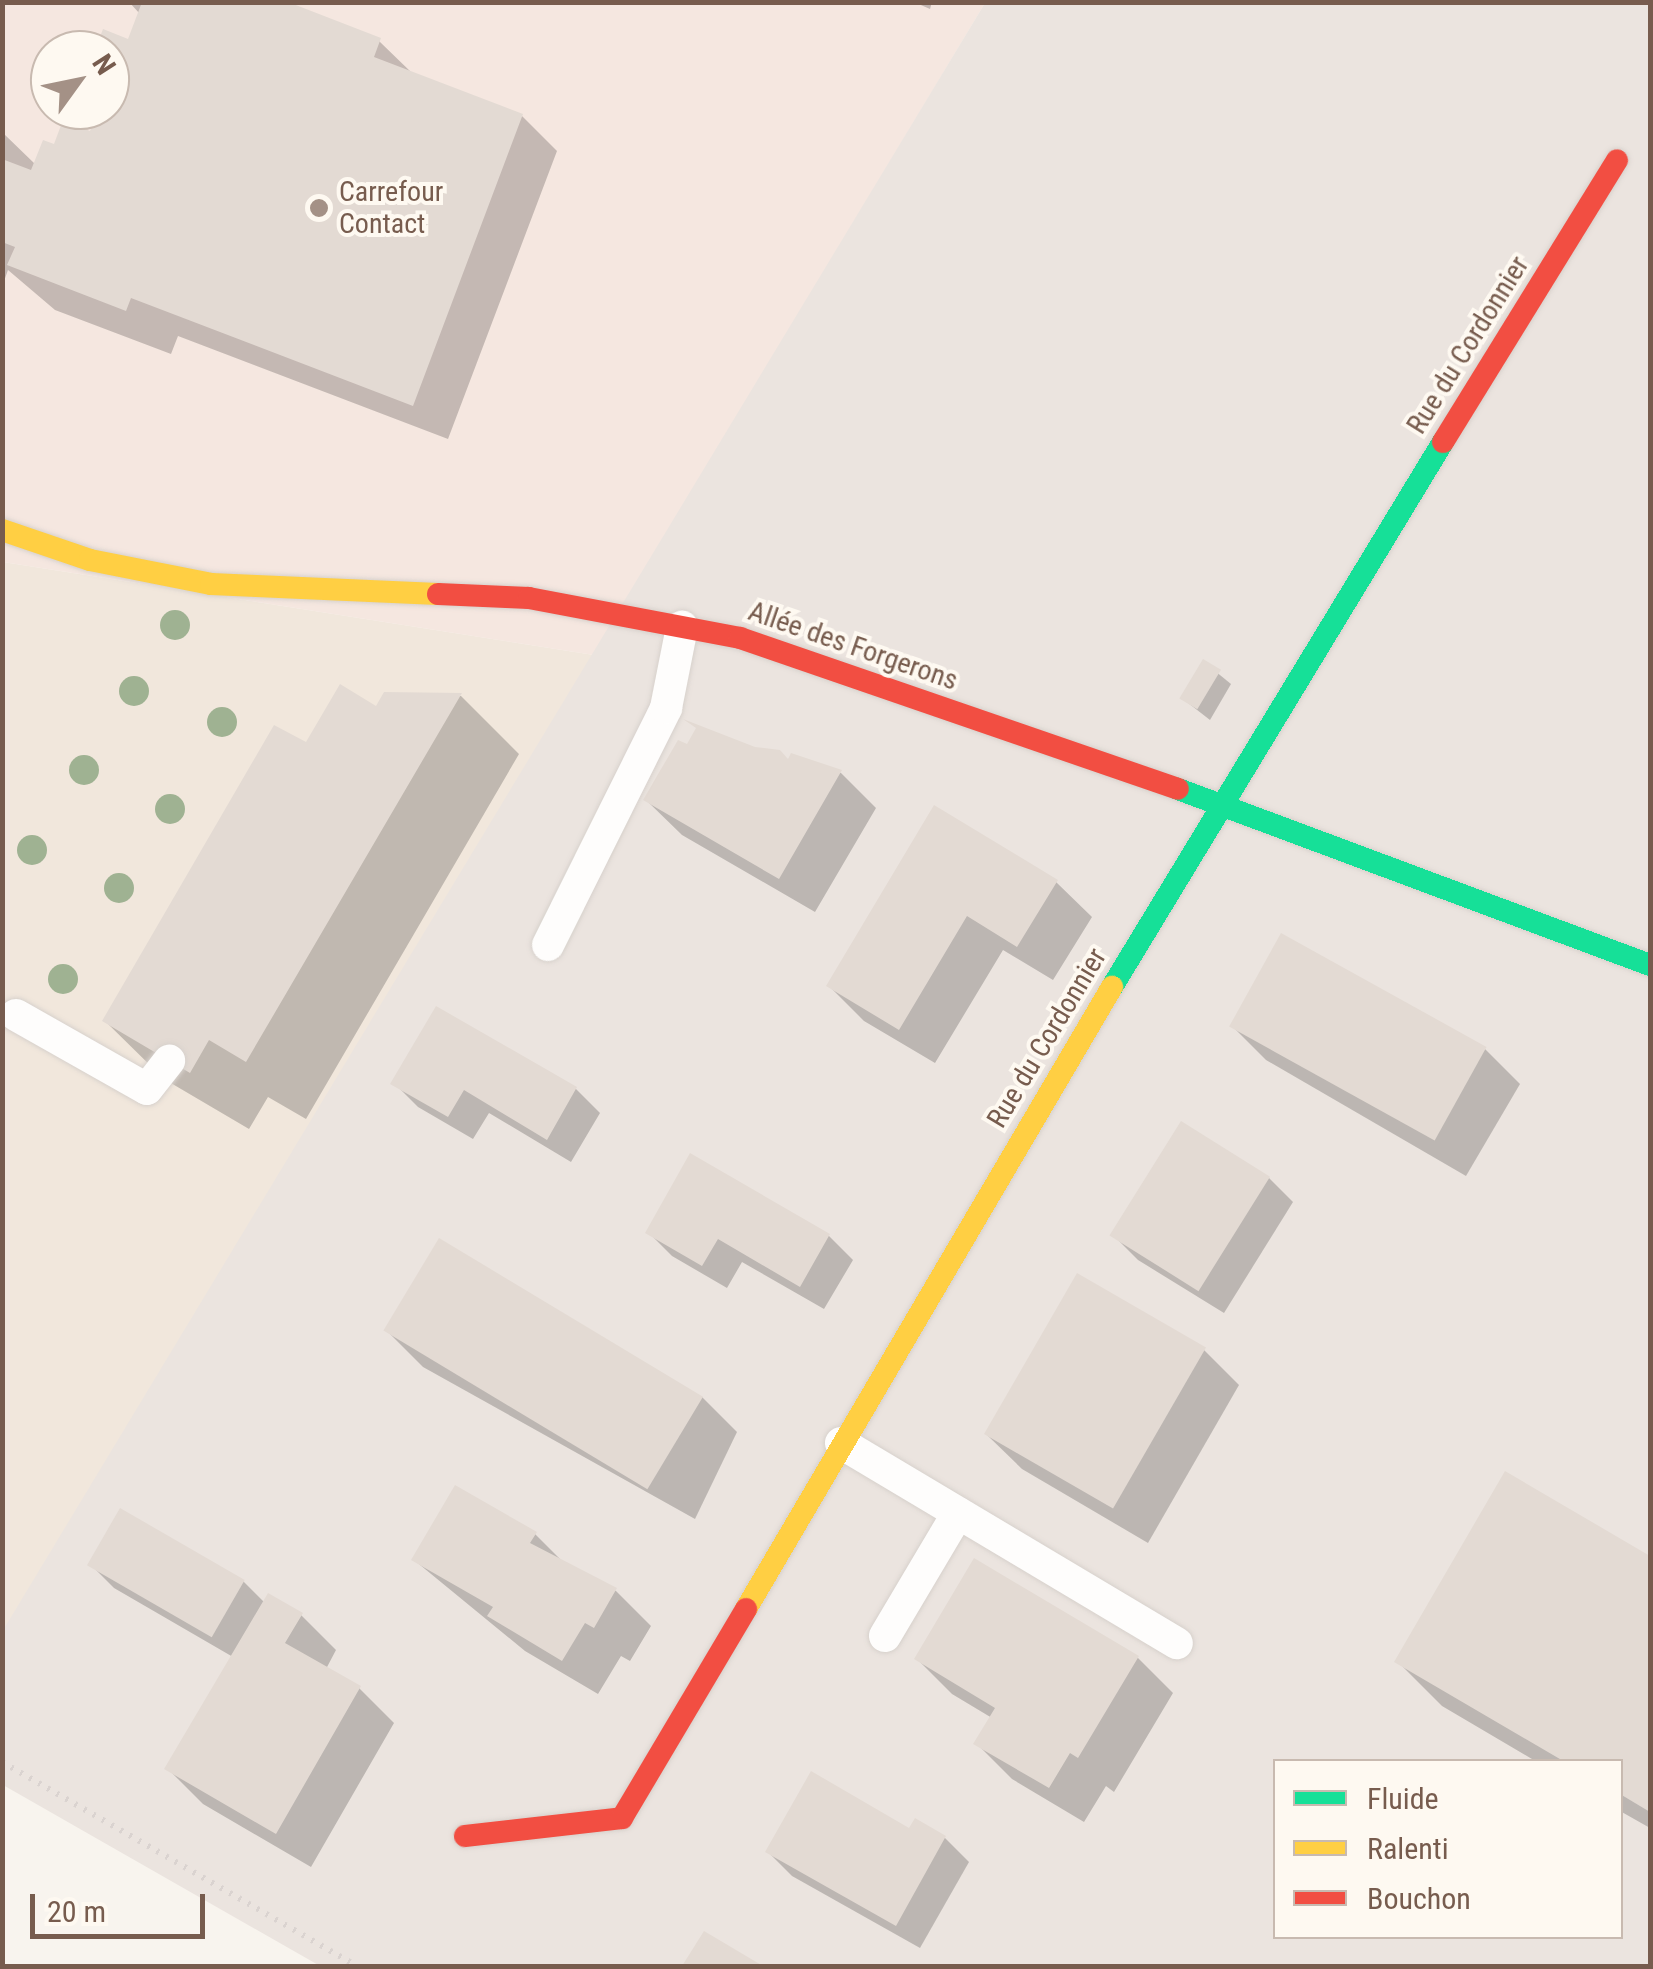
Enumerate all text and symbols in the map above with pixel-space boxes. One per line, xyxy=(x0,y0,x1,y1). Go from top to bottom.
north arrow xyxy=(30,30,130,130)
text: N xyxy=(85,48,122,81)
place label: Carrefour Contact xyxy=(339,175,443,241)
marker: Carrefour Contact xyxy=(308,197,330,219)
street label: Rue du Cordonnier xyxy=(1400,250,1536,440)
street label: Allée des Forgerons xyxy=(744,594,962,698)
street label: Rue du Cordonnier xyxy=(980,942,1114,1134)
legend xyxy=(1273,1759,1623,1939)
text: Fluide xyxy=(1367,1781,1439,1816)
text: Ralenti xyxy=(1367,1831,1449,1866)
scale bar xyxy=(35,1874,210,1936)
text: Bouchon xyxy=(1367,1881,1471,1916)
text: 20 m xyxy=(47,1894,106,1929)

